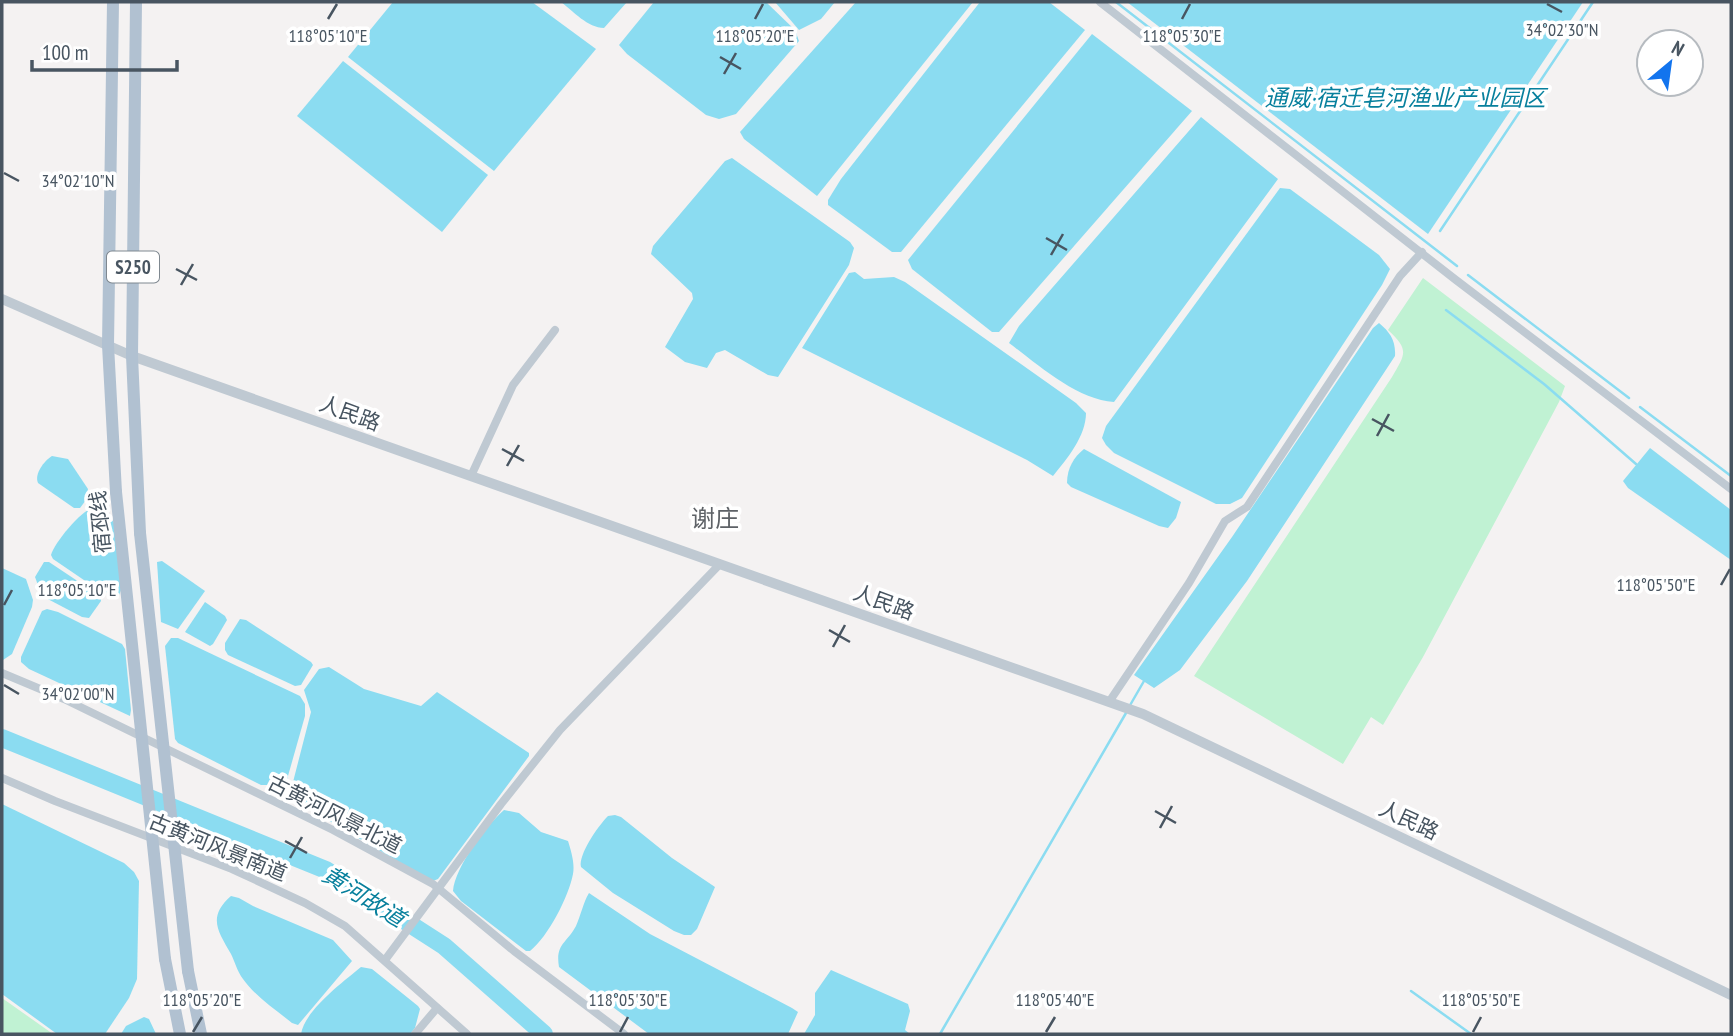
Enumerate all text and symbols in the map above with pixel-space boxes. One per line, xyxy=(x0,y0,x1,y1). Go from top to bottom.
text: 34°02'30"N xyxy=(1526,18,1598,41)
text: 118°05'10"E xyxy=(289,24,367,47)
text: 118°05'20"E xyxy=(716,24,794,47)
text: 118°05'30"E xyxy=(1143,24,1221,47)
scale bar xyxy=(32,28,177,72)
north arrow xyxy=(1635,28,1705,98)
text: N xyxy=(1668,35,1689,61)
text: 100 m xyxy=(42,39,88,66)
water label: 通威·宿迁皂河渔业产业园区 xyxy=(1265,83,1548,112)
text: 34°02'10"N xyxy=(42,169,114,192)
road number: S250 xyxy=(107,252,159,282)
street label: 人民路 xyxy=(316,390,384,436)
street label: 宿邳线 xyxy=(84,489,116,555)
district label: 谢庄 xyxy=(691,503,739,534)
text: 118°05'50"E xyxy=(1617,573,1695,596)
text: 118°05'10"E xyxy=(38,578,116,601)
street label: 人民路 xyxy=(850,579,918,625)
text: 34°02'00"N xyxy=(42,682,114,705)
street label: 古黄河风景北道 xyxy=(263,769,407,859)
street label: 人民路 xyxy=(1375,794,1443,846)
street label: 古黄河风景南道 xyxy=(145,807,291,887)
water label: 黄河故道 xyxy=(317,859,413,934)
text: 118°05'20"E xyxy=(163,988,241,1011)
text: 118°05'30"E xyxy=(589,988,667,1011)
text: 118°05'40"E xyxy=(1016,988,1094,1011)
text: 118°05'50"E xyxy=(1442,988,1520,1011)

